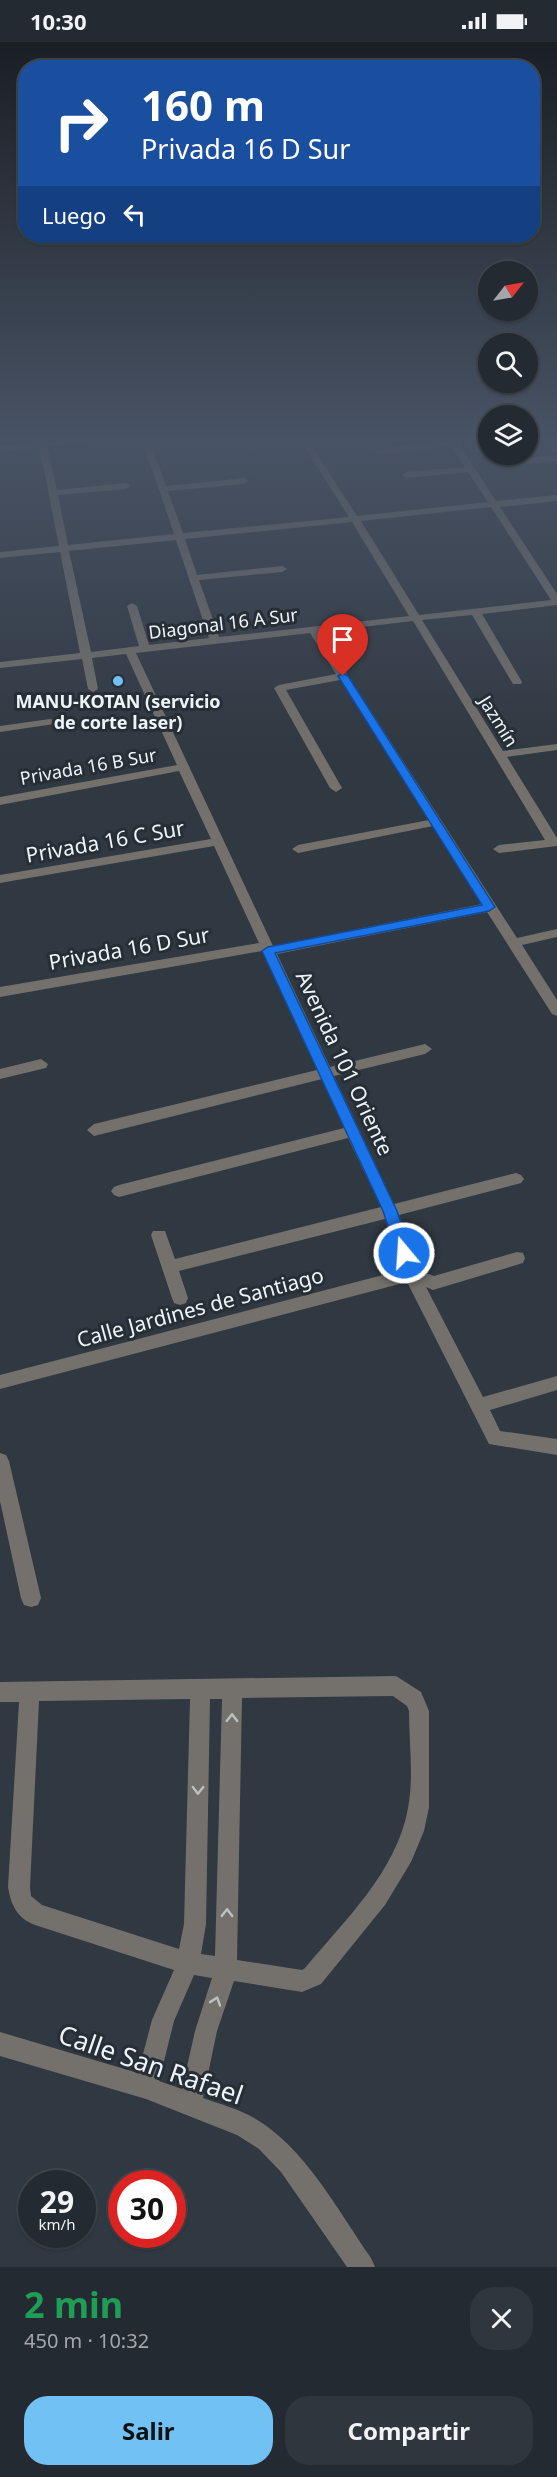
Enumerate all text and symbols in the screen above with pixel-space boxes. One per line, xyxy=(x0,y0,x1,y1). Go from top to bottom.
text: 10:30 xyxy=(30,6,87,36)
text: 160 m xyxy=(141,76,265,133)
icon: right xyxy=(42,84,120,162)
text: Privada 16 D Sur xyxy=(141,130,350,167)
icon: left xyxy=(118,198,151,231)
text: Luego xyxy=(42,200,106,230)
north arrow xyxy=(478,261,538,321)
map controls xyxy=(478,261,538,465)
button: search xyxy=(478,333,538,393)
button: layers xyxy=(478,405,538,465)
street label: Diagonal 16 A Sur xyxy=(147,602,300,644)
pin xyxy=(317,614,368,676)
icon: arrive xyxy=(326,623,359,656)
marker: MANU-KOTAN (servicio de corte laser) xyxy=(111,674,125,688)
place label: MANU-KOTAN (servicio de corte laser) xyxy=(15,689,221,734)
street label: Jazmín xyxy=(473,689,524,751)
street label: Privada 16 B Sur xyxy=(18,742,159,790)
street label: Privada 16 C Sur xyxy=(23,813,187,869)
street label: Privada 16 D Sur xyxy=(46,920,212,976)
street label: Avenida 101 Oriente xyxy=(290,966,400,1160)
position arrow xyxy=(372,1221,436,1285)
street label: Calle Jardines de Santiago xyxy=(73,1261,327,1353)
one-way arrow xyxy=(226,1713,238,1722)
one-way arrow xyxy=(192,1786,204,1795)
one-way arrow xyxy=(221,1908,234,1917)
one-way arrow xyxy=(208,1996,221,2007)
street label: Calle San Rafael xyxy=(54,2016,248,2112)
speed limit sign: 30 xyxy=(108,2170,186,2248)
text: 29 xyxy=(40,2181,74,2222)
text: km/h xyxy=(39,2214,75,2234)
text: 2 min xyxy=(24,2280,123,2329)
button: close xyxy=(470,2287,533,2350)
text: 450 m · 10:32 xyxy=(24,2327,149,2354)
button: Salir xyxy=(24,2396,273,2465)
button: Compartir xyxy=(285,2396,533,2465)

